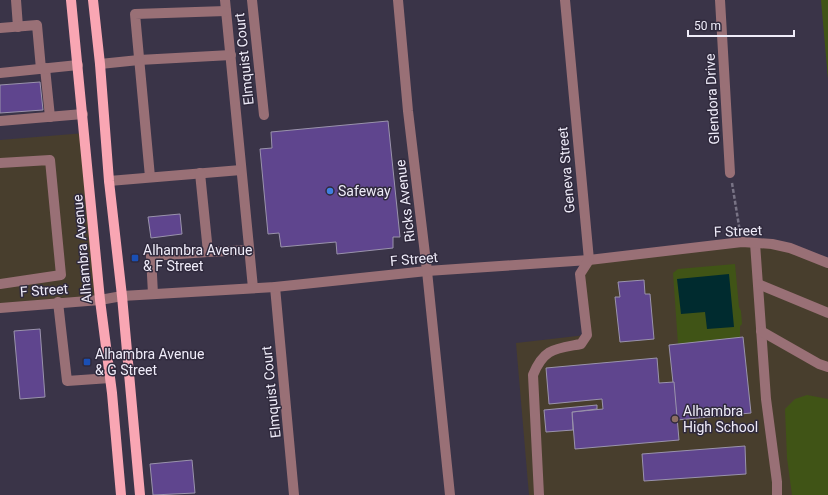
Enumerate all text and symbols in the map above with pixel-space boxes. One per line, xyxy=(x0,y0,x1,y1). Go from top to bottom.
street label: Elmquist Court xyxy=(231,12,257,106)
scale bar xyxy=(688,12,794,38)
text: 50 m xyxy=(694,19,721,33)
street label: Glendora Drive xyxy=(702,53,722,145)
street label: Geneva Street xyxy=(554,126,578,214)
street label: Ricks Avenue xyxy=(392,159,418,243)
place label: Safeway xyxy=(338,183,391,199)
marker: Safeway xyxy=(325,186,335,196)
street label: Alhambra Avenue xyxy=(69,194,95,304)
street label: F Street xyxy=(714,222,763,240)
place label: Alhambra Avenue & F Street xyxy=(143,242,252,274)
street label: F Street xyxy=(389,249,439,269)
marker: Alhambra Avenue & F Street xyxy=(130,253,140,263)
street label: F Street xyxy=(19,280,69,300)
street label: Elmquist Court xyxy=(258,345,284,439)
place label: Alhambra Avenue & G Street xyxy=(95,346,204,378)
marker: Alhambra Avenue & G Street xyxy=(82,357,92,367)
place label: Alhambra High School xyxy=(683,403,758,435)
marker: Alhambra High School xyxy=(670,414,680,424)

